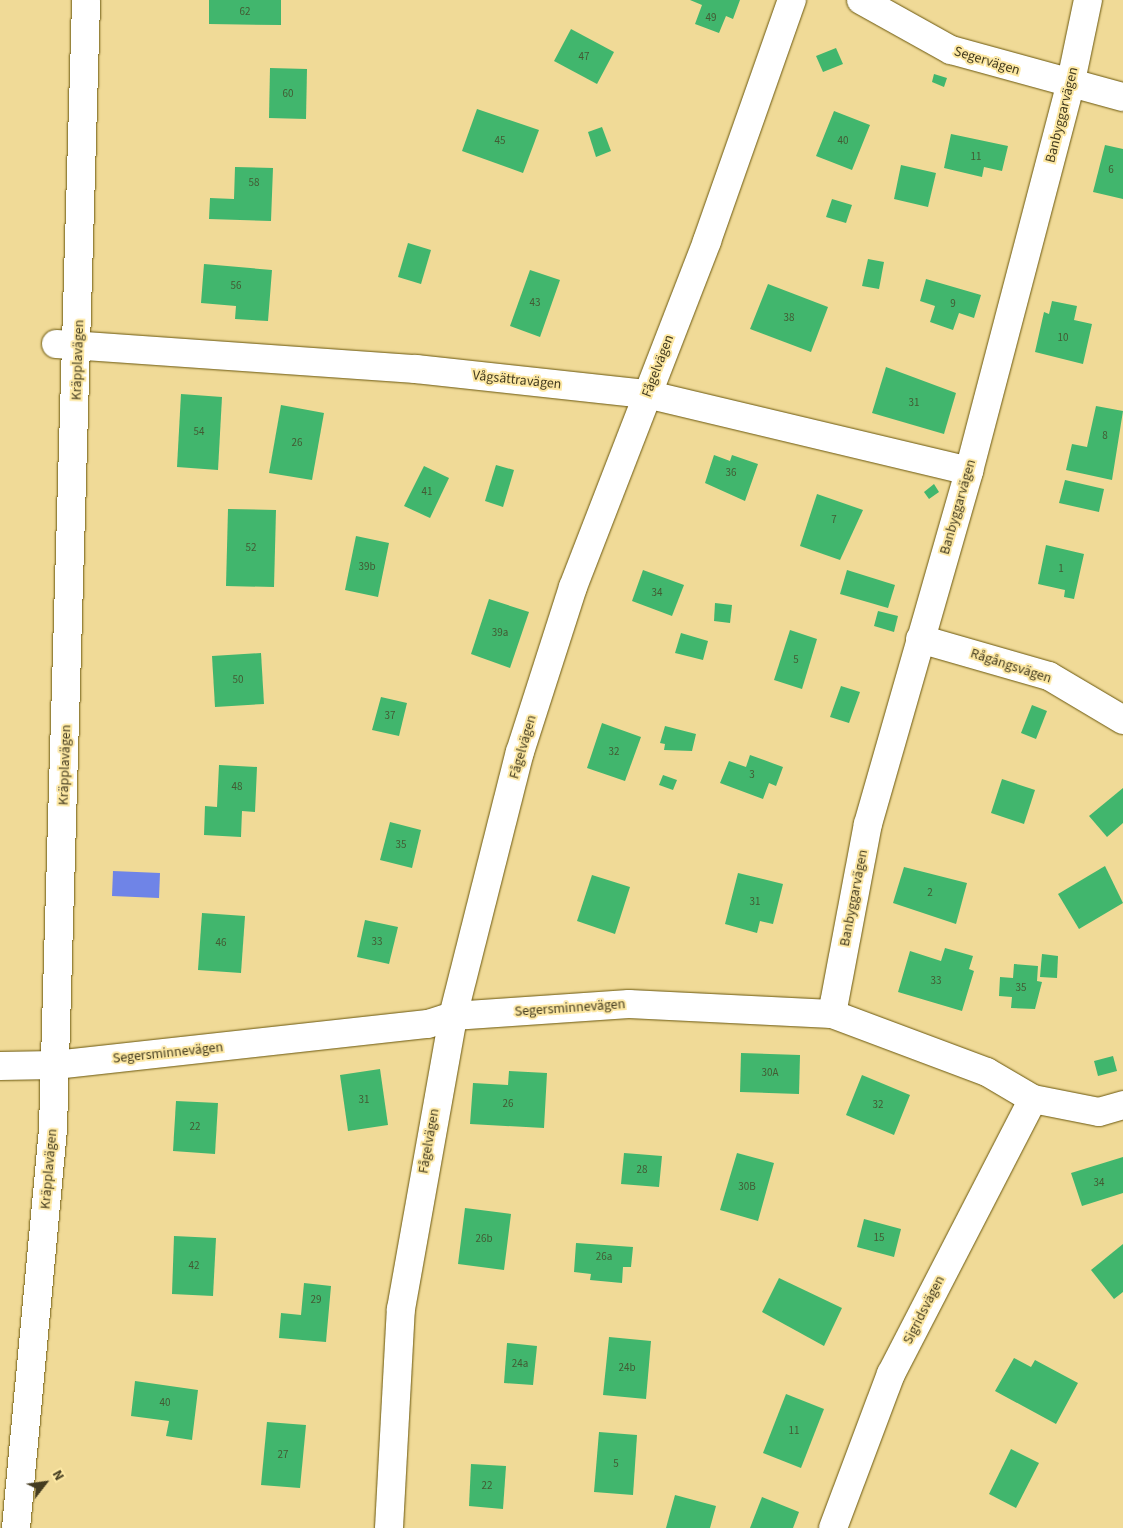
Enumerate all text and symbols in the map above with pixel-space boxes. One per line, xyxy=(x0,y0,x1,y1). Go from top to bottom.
house number: 62 xyxy=(240,5,250,19)
house number: 49 xyxy=(706,11,716,25)
street label: Segervägen xyxy=(952,43,1022,79)
house number: 47 xyxy=(579,50,589,64)
street label: Banbyggarvägen xyxy=(1042,65,1082,165)
house number: 60 xyxy=(283,87,293,101)
house number: 45 xyxy=(495,134,505,148)
house number: 40 xyxy=(838,134,848,148)
house number: 11 xyxy=(971,150,981,164)
house number: 6 xyxy=(1108,163,1114,177)
house number: 58 xyxy=(249,176,259,190)
house number: 56 xyxy=(231,279,241,293)
house number: 43 xyxy=(530,296,540,310)
house number: 9 xyxy=(950,297,956,311)
house number: 38 xyxy=(784,311,794,325)
street label: Kräpplavägen xyxy=(68,319,88,401)
house number: 10 xyxy=(1058,331,1068,345)
street label: Fågelvägen xyxy=(638,332,678,400)
street label: Vågsättravägen xyxy=(472,367,562,393)
house number: 31 xyxy=(909,396,919,410)
house number: 54 xyxy=(194,425,204,439)
house number: 8 xyxy=(1102,429,1108,443)
house number: 26 xyxy=(292,436,302,450)
street label: Banbyggarvägen xyxy=(936,458,980,556)
house number: 36 xyxy=(726,466,736,480)
house number: 41 xyxy=(422,485,432,499)
house number: 7 xyxy=(831,513,837,527)
house number: 52 xyxy=(246,541,256,555)
house number: 39b xyxy=(358,560,376,574)
house number: 1 xyxy=(1058,562,1064,576)
house number: 34 xyxy=(652,586,662,600)
house number: 39a xyxy=(492,626,508,640)
street label: Rågångsvägen xyxy=(968,645,1054,687)
house number: 5 xyxy=(793,653,799,667)
house number: 50 xyxy=(233,673,243,687)
house number: 37 xyxy=(385,709,395,723)
street label: Fågelvägen xyxy=(506,713,540,781)
street label: Kräpplavägen xyxy=(55,724,75,806)
house number: 32 xyxy=(609,745,619,759)
house number: 3 xyxy=(749,768,755,782)
house number: 48 xyxy=(232,780,242,794)
house number: 35 xyxy=(396,838,406,852)
street label: Banbyggarvägen xyxy=(836,848,872,948)
house number: 2 xyxy=(927,886,933,900)
house number: 31 xyxy=(750,895,760,909)
house number: 33 xyxy=(372,935,382,949)
house number: 46 xyxy=(216,936,226,950)
house number: 33 xyxy=(931,974,941,988)
house number: 35 xyxy=(1016,981,1026,995)
street label: Segersminnevägen xyxy=(514,996,626,1020)
street label: Segersminnevägen xyxy=(112,1039,224,1067)
house number: 30A xyxy=(762,1066,778,1080)
house number: 31 xyxy=(359,1093,369,1107)
house number: 26 xyxy=(503,1097,513,1111)
house number: 32 xyxy=(873,1098,883,1112)
street label: Fågelvägen xyxy=(415,1107,443,1175)
house number: 22 xyxy=(190,1120,200,1134)
street label: Kräpplavägen xyxy=(37,1128,61,1210)
house number: 28 xyxy=(637,1163,647,1177)
house number: 34 xyxy=(1094,1176,1104,1190)
house number: 30B xyxy=(738,1180,756,1194)
house number: 15 xyxy=(874,1231,884,1245)
house number: 26b xyxy=(475,1232,493,1246)
house number: 26a xyxy=(596,1250,612,1264)
house number: 42 xyxy=(189,1259,199,1273)
street label: Sigridsvägen xyxy=(900,1273,948,1347)
house number: 29 xyxy=(311,1293,321,1307)
house number: 24a xyxy=(512,1357,528,1371)
house number: 24b xyxy=(618,1361,636,1375)
house number: 40 xyxy=(160,1396,170,1410)
house number: 11 xyxy=(789,1424,799,1438)
house number: 27 xyxy=(278,1448,288,1462)
house number: 5 xyxy=(613,1457,619,1471)
north arrow xyxy=(20,1458,70,1508)
text: N xyxy=(47,1466,69,1485)
house number: 22 xyxy=(482,1479,492,1493)

